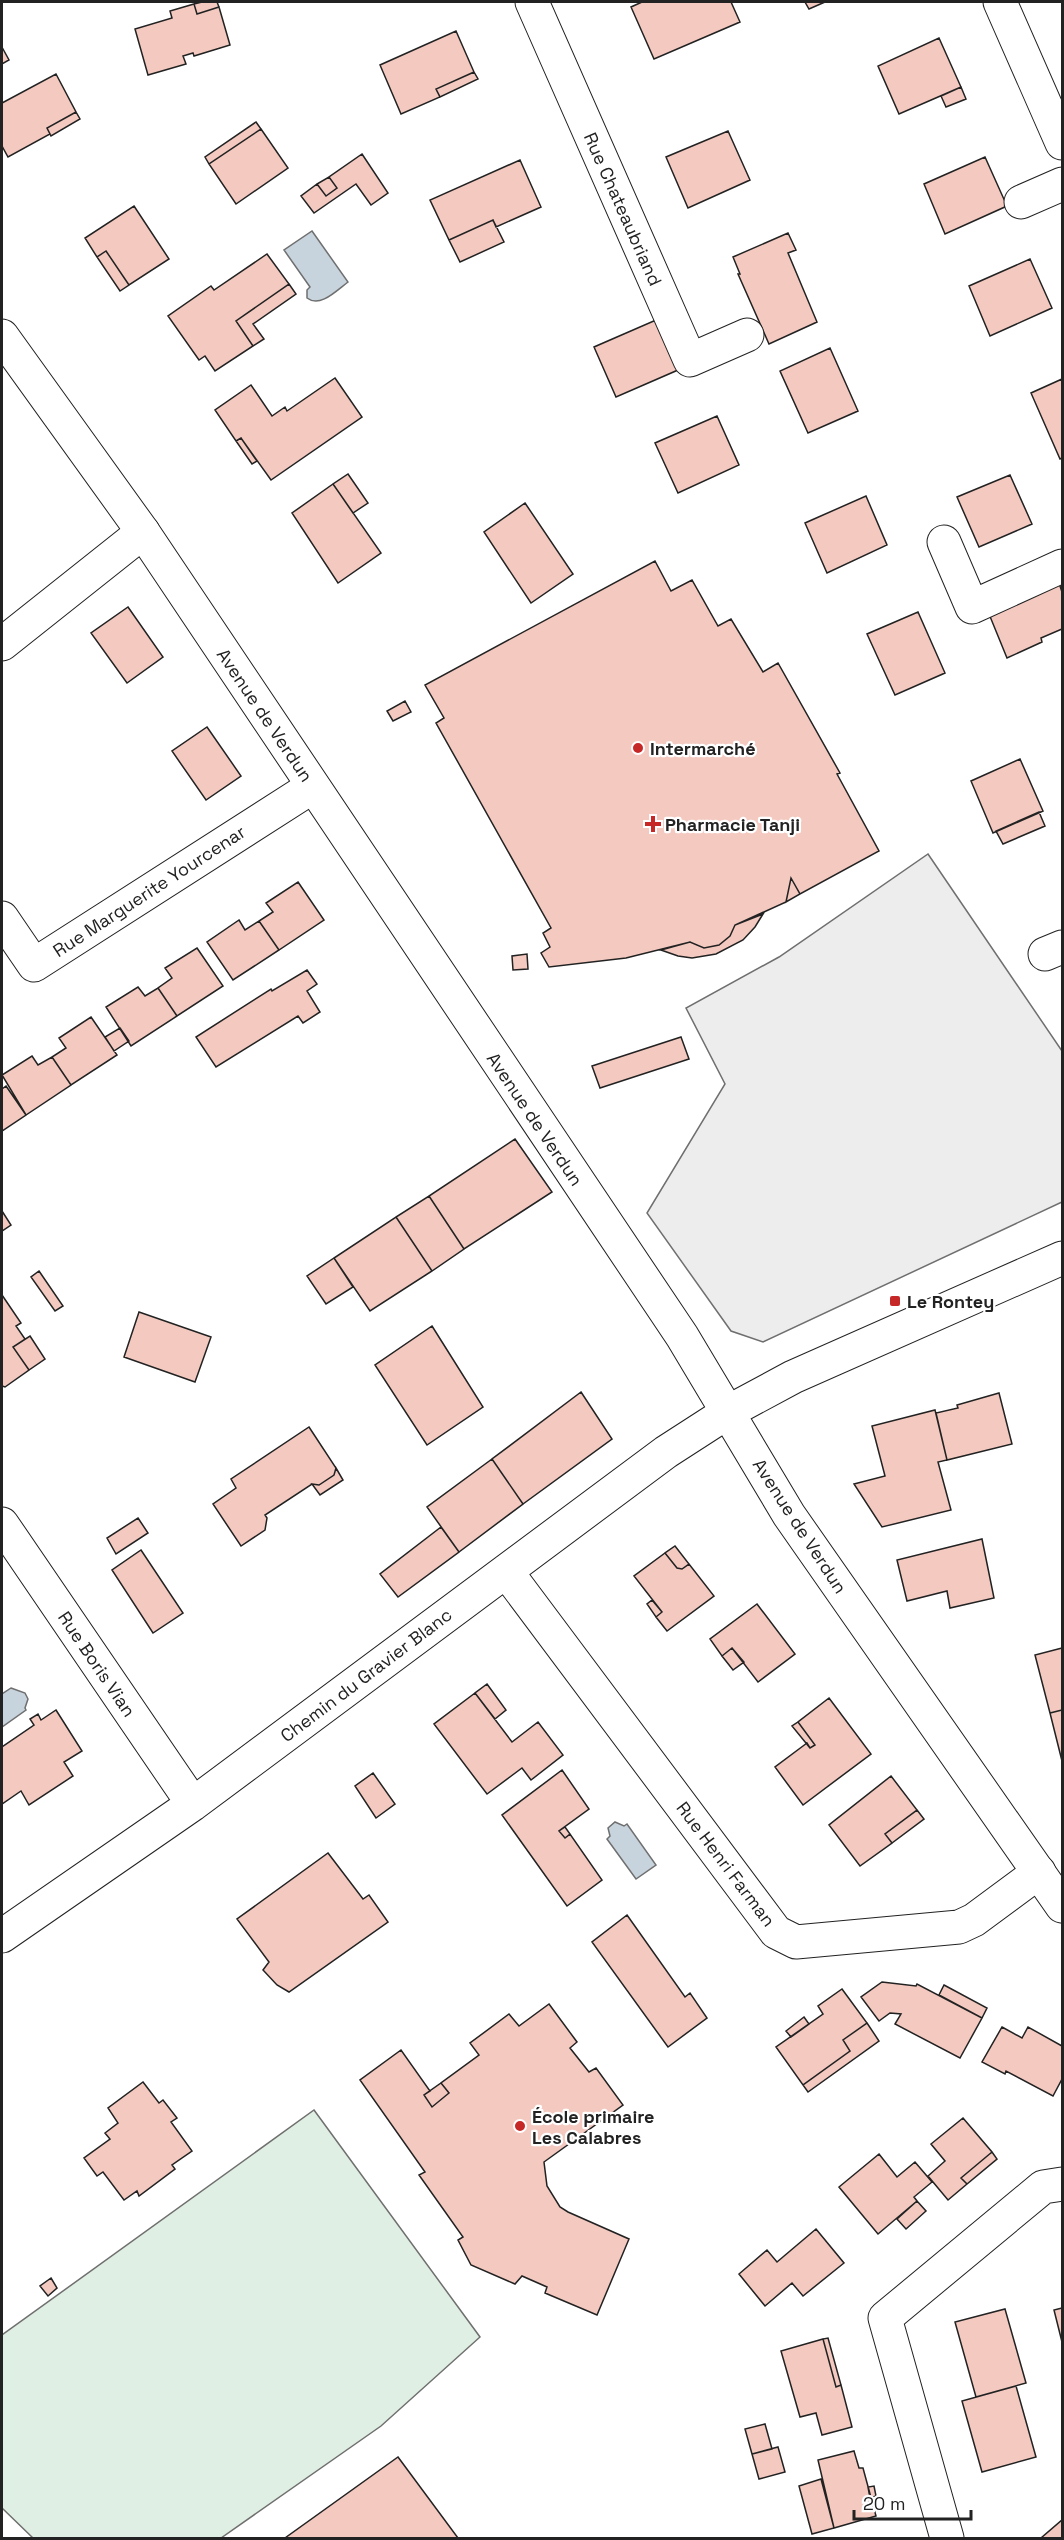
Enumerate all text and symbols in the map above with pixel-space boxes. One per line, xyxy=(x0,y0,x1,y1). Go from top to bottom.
street label: Rue Chateaubriand xyxy=(579,129,667,289)
street label: Avenue de Verdun xyxy=(212,644,318,786)
place label: Intermarché xyxy=(650,737,756,760)
marker: Intermarché xyxy=(631,741,645,755)
place label: Pharmacie Tanji xyxy=(665,813,800,836)
marker: Pharmacie Tanji xyxy=(646,817,660,831)
street label: Rue Marguerite Yourcenar xyxy=(48,820,250,962)
street label: Avenue de Verdun xyxy=(482,1048,588,1190)
place label: Le Rontey xyxy=(907,1290,994,1313)
marker: Le Rontey xyxy=(888,1294,902,1308)
street label: Avenue de Verdun xyxy=(748,1454,852,1598)
street label: Chemin du Gravier Blanc xyxy=(276,1603,456,1747)
street label: Rue Boris Vian xyxy=(53,1607,141,1721)
street label: Rue Henri Farman xyxy=(672,1797,780,1931)
place label: École primaire Les Calabres xyxy=(532,2105,654,2149)
marker: École primaire Les Calabres xyxy=(513,2119,527,2133)
scale bar xyxy=(854,2483,971,2521)
text: 20 m xyxy=(863,2492,906,2515)

